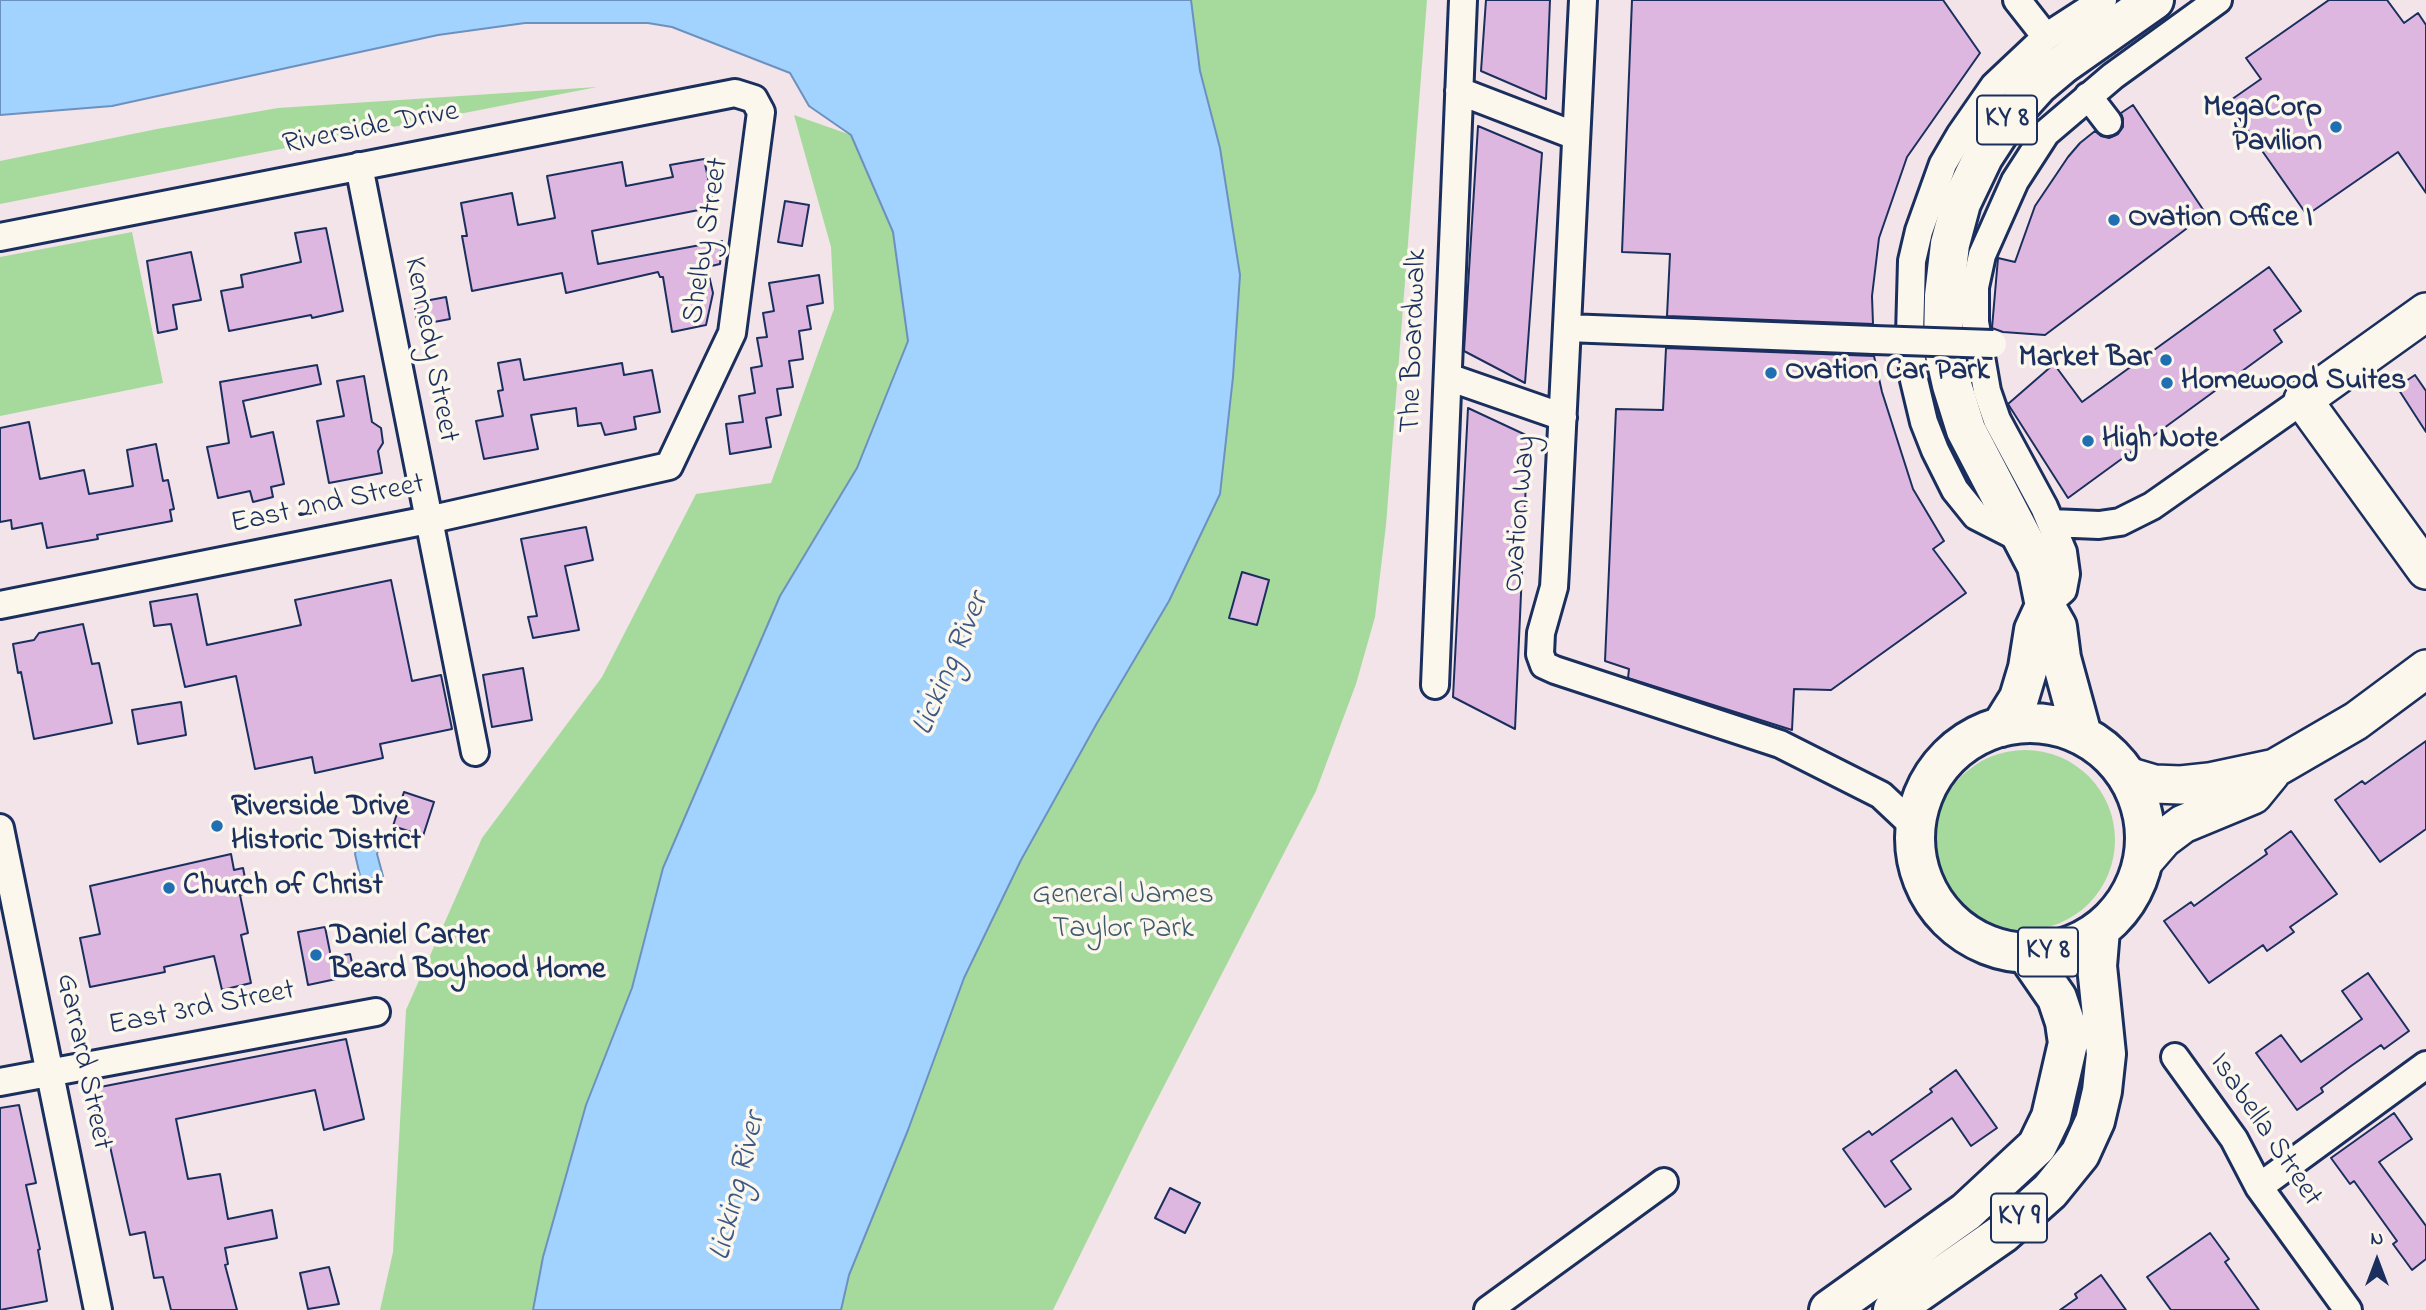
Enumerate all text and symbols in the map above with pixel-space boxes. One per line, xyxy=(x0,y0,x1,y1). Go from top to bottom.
place label: MegaCorp Pavilion xyxy=(2203,92,2322,162)
street label: Riverside Drive xyxy=(280,95,462,165)
road number: KY 8 xyxy=(1977,96,2037,144)
marker: MegaCorp Pavilion xyxy=(2328,119,2344,135)
street label: Shelby Street xyxy=(677,155,739,327)
place label: Ovation Office I xyxy=(2128,202,2313,238)
marker: Ovation Office I xyxy=(2106,212,2122,228)
street label: The Boardwalk xyxy=(1395,248,1437,434)
street label: Kennedy Street xyxy=(393,254,465,446)
place label: Market Bar xyxy=(2018,342,2152,378)
marker: Market Bar xyxy=(2158,352,2174,368)
place label: Ovation Car Park xyxy=(1785,355,1990,391)
marker: Ovation Car Park xyxy=(1763,365,1779,381)
place label: Homewood Suites xyxy=(2181,365,2406,401)
marker: Homewood Suites xyxy=(2159,375,2175,391)
place label: High Note xyxy=(2102,423,2218,459)
marker: High Note xyxy=(2080,433,2096,449)
street label: Ovation Way xyxy=(1497,434,1547,594)
street label: East 2nd Street xyxy=(228,468,428,544)
water label: Licking River xyxy=(906,588,1000,742)
place label: Riverside Drive Historic District xyxy=(231,791,421,862)
marker: Riverside Drive Historic District xyxy=(209,818,225,834)
place label: Church of Christ xyxy=(183,870,383,906)
park label: General James Taylor Park xyxy=(1032,879,1214,950)
marker: Church of Christ xyxy=(161,880,177,896)
place label: Daniel Carter Beard Boyhood Home xyxy=(330,920,606,990)
road number: KY 8 xyxy=(2018,928,2078,976)
marker: Daniel Carter Beard Boyhood Home xyxy=(308,947,324,963)
street label: Garrard Street xyxy=(46,971,118,1153)
street label: East 3rd Street xyxy=(106,974,298,1046)
street label: Isabella Street xyxy=(2200,1047,2328,1215)
water label: Licking River xyxy=(703,1109,777,1265)
road number: KY 9 xyxy=(1991,1194,2047,1242)
north arrow xyxy=(2342,1226,2412,1296)
text: N xyxy=(2371,1226,2383,1253)

